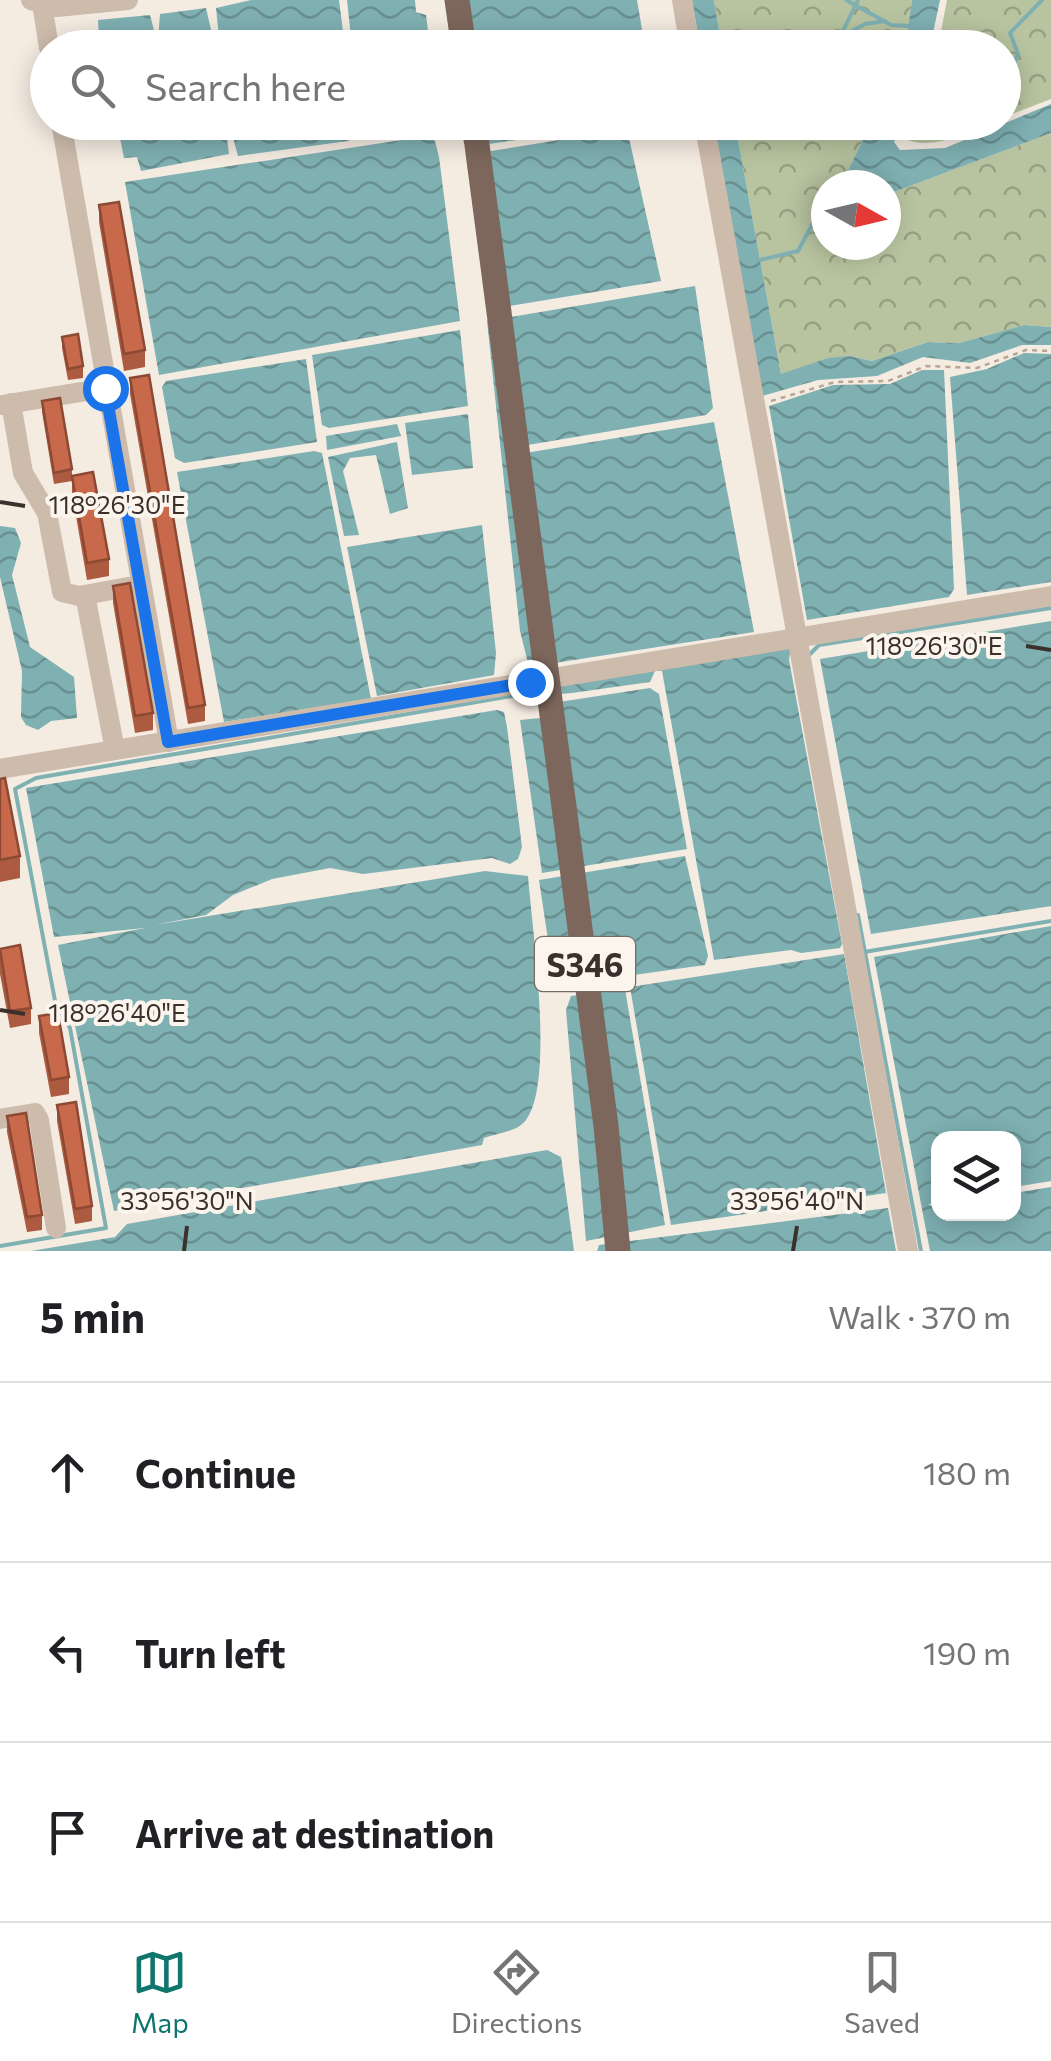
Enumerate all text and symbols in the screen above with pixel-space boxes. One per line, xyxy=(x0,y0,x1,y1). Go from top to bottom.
search box xyxy=(30,30,1021,140)
icon: search xyxy=(65,58,120,113)
text: Search here xyxy=(145,62,346,109)
north arrow xyxy=(811,170,901,260)
route start xyxy=(83,366,129,412)
text: 118°26'30"E xyxy=(49,489,185,519)
text: 118°26'30"E xyxy=(866,630,1002,660)
route end xyxy=(508,660,554,706)
road number: S346 xyxy=(535,937,635,991)
text: 118°26'40"E xyxy=(48,997,186,1027)
map controls xyxy=(931,1131,1021,1221)
button: layers xyxy=(931,1131,1021,1221)
text: 33°56'30"N xyxy=(120,1185,254,1215)
text: 33°56'40"N xyxy=(730,1185,864,1215)
text: 5 min xyxy=(40,1290,145,1342)
text: Walk · 370 m xyxy=(828,1296,1011,1336)
icon: ahead xyxy=(40,1445,95,1500)
text: Continue xyxy=(135,1449,296,1496)
text: 180 m xyxy=(923,1452,1011,1492)
icon: left xyxy=(40,1625,95,1680)
text: Turn left xyxy=(135,1629,286,1676)
text: 190 m xyxy=(923,1632,1011,1672)
icon: arrive xyxy=(40,1805,95,1860)
text: Arrive at destination xyxy=(135,1809,494,1856)
tab: Map xyxy=(131,1945,189,2039)
tab: Directions xyxy=(451,1945,582,2039)
tab: Saved xyxy=(844,1945,920,2039)

